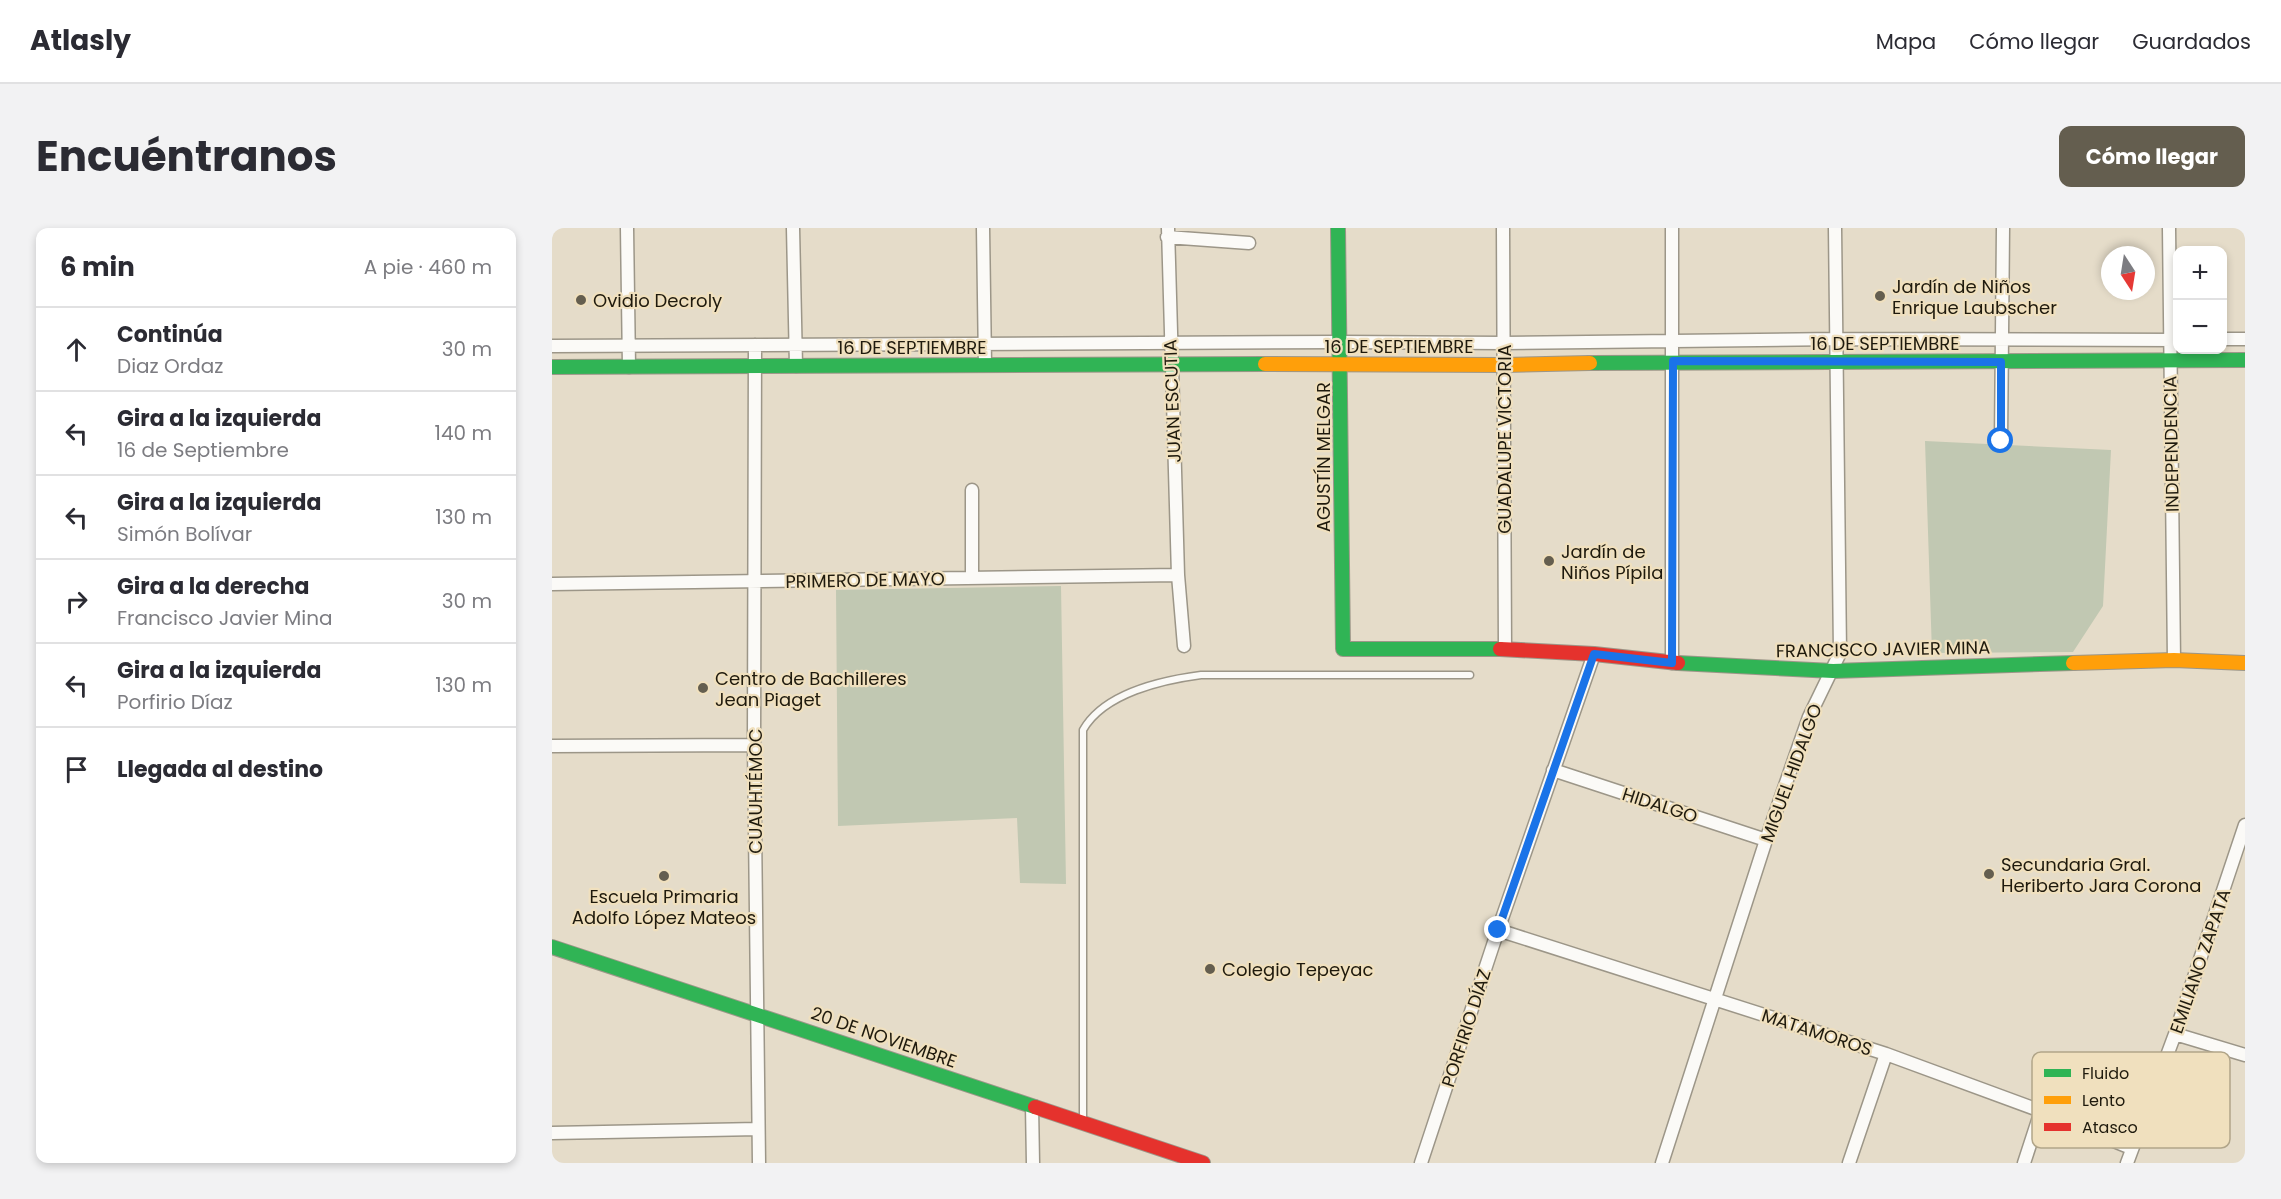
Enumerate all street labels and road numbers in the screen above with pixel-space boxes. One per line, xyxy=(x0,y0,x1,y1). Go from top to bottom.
street label: 16 DE SEPTIEMBRE xyxy=(1810,331,1960,356)
street label: 16 DE SEPTIEMBRE xyxy=(1324,334,1474,359)
street label: 16 DE SEPTIEMBRE xyxy=(837,335,987,360)
street label: JUAN ESCUTIA xyxy=(1157,339,1187,463)
street label: GUADALUPE VICTORIA xyxy=(1492,344,1517,534)
street label: INDEPENDENCIA xyxy=(2157,376,2185,512)
street label: AGUSTÍN MELGAR xyxy=(1311,382,1336,532)
street label: PRIMERO DE MAYO xyxy=(785,566,945,594)
street label: FRANCISCO JAVIER MINA xyxy=(1776,635,1990,663)
street label: MIGUEL HIDALGO xyxy=(1754,700,1828,846)
street label: CUAUHTÉMOC xyxy=(743,728,768,854)
street label: HIDALGO xyxy=(1619,781,1701,829)
street label: EMILIANO ZAPATA xyxy=(2164,885,2236,1037)
street label: PORFIRIO DÍAZ xyxy=(1435,966,1497,1090)
street label: 20 DE NOVIEMBRE xyxy=(808,1000,960,1074)
street label: MATAMOROS xyxy=(1759,1002,1875,1062)

